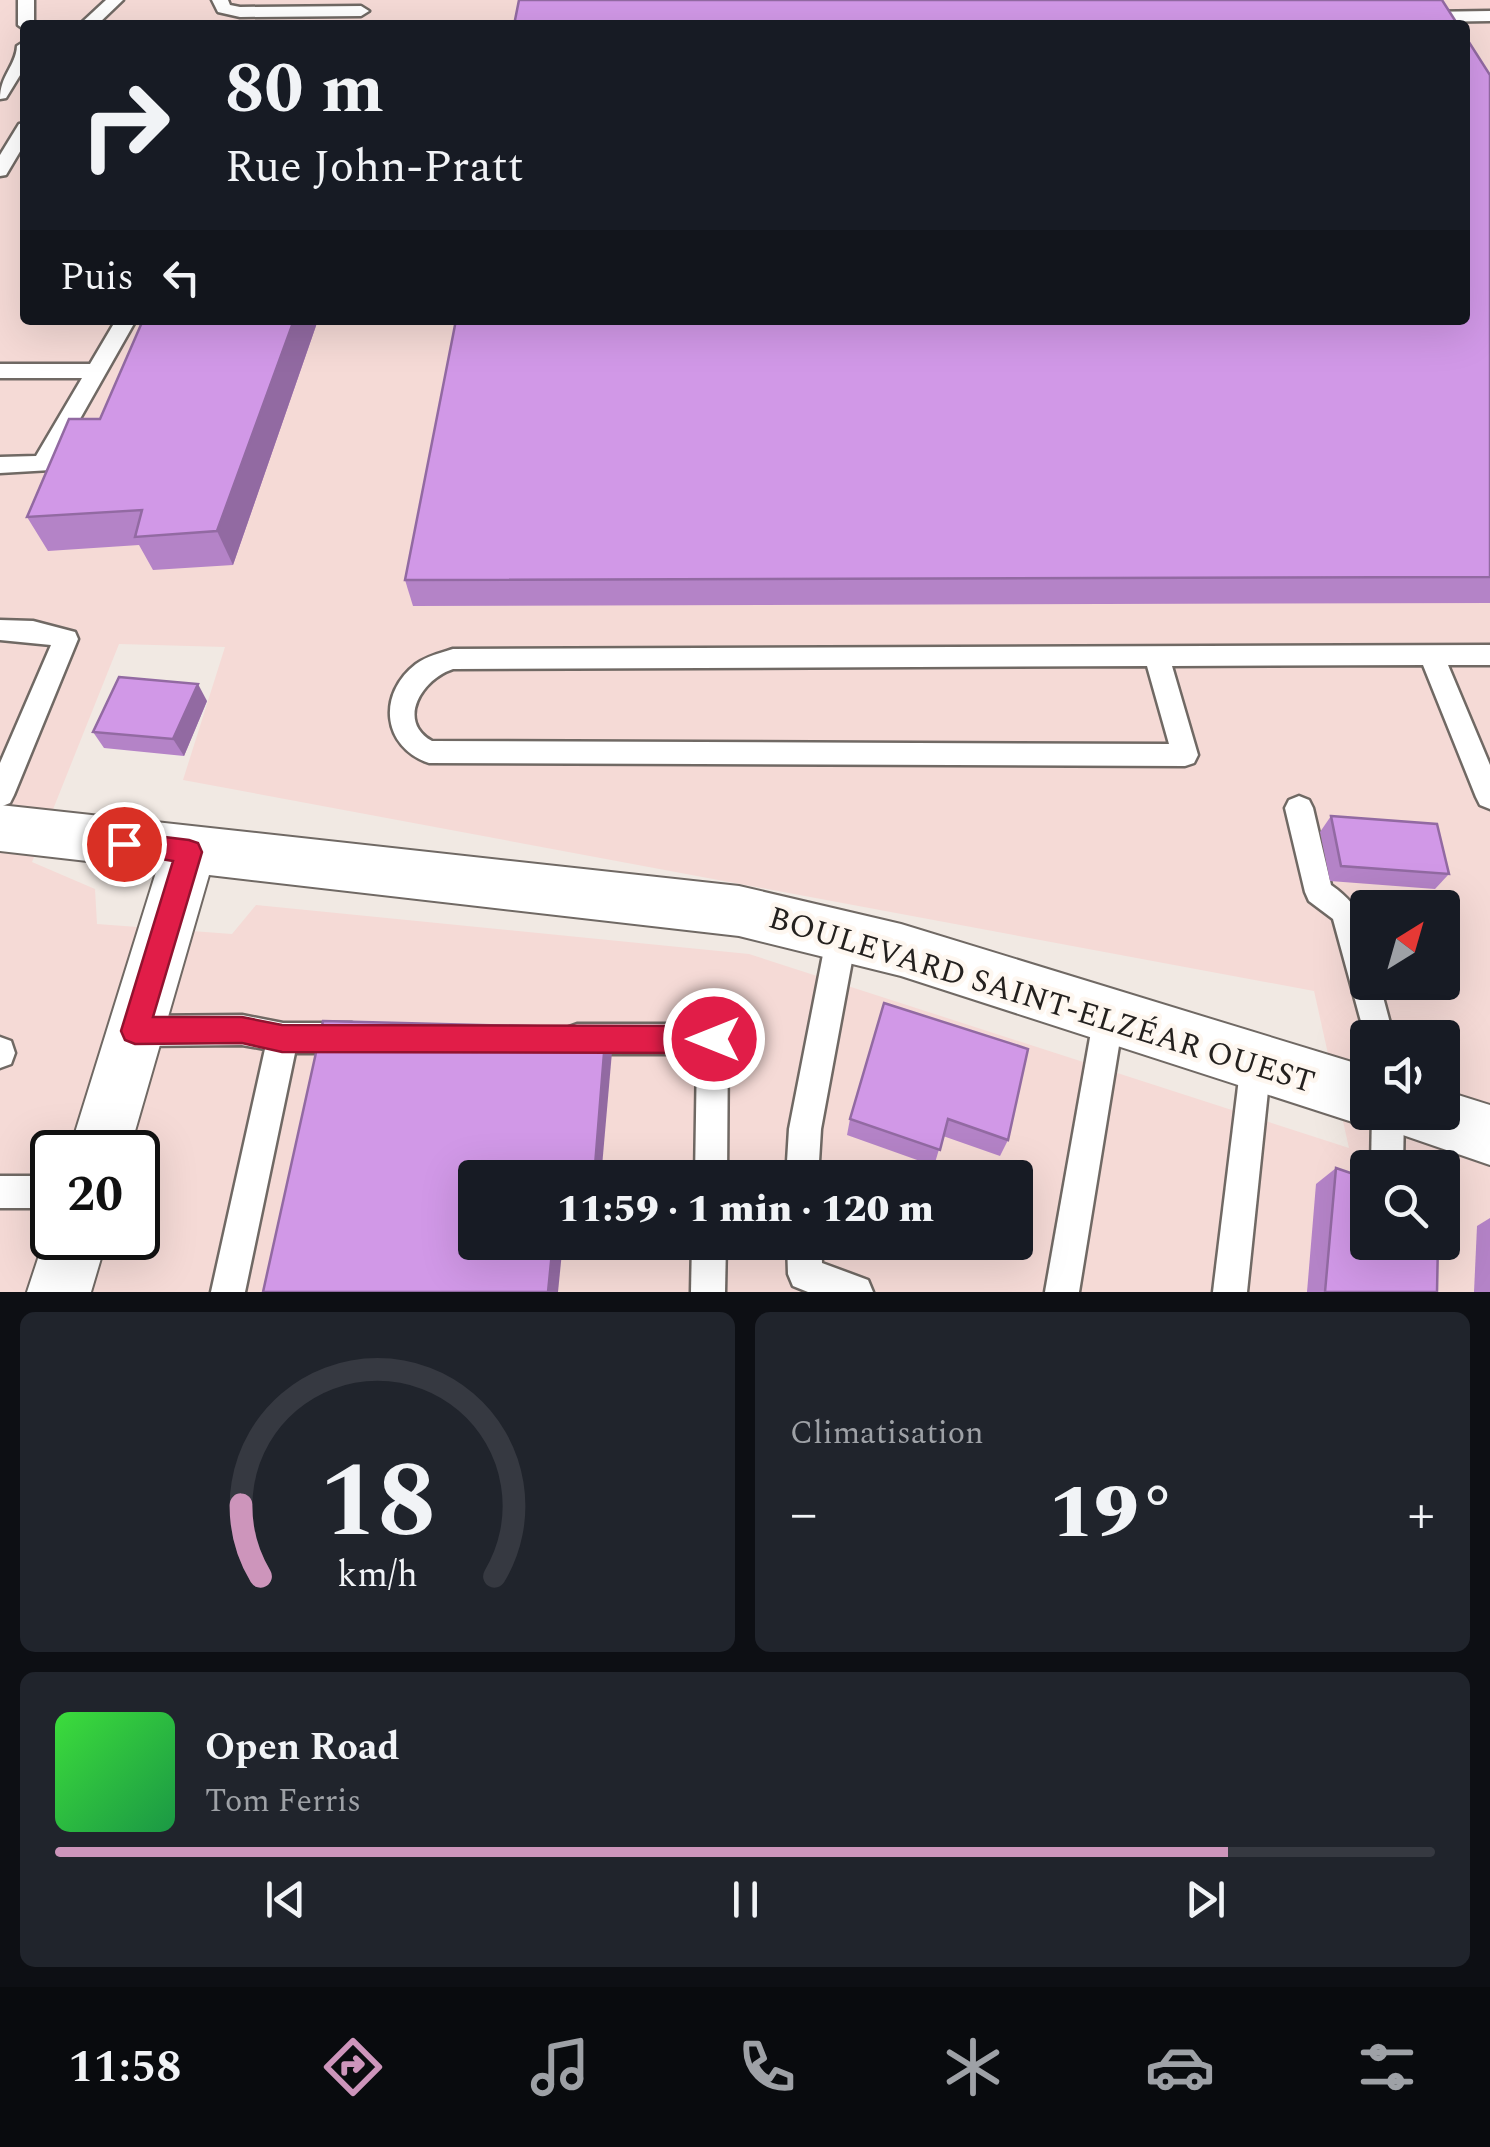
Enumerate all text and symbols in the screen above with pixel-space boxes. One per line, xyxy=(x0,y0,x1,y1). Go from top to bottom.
text: 80 m xyxy=(225,37,384,143)
icon: right xyxy=(60,60,190,190)
text: Rue John-Pratt xyxy=(225,133,524,202)
text: Puis xyxy=(60,249,134,307)
icon: left xyxy=(154,250,209,305)
pin xyxy=(82,802,167,887)
icon: arrive xyxy=(97,817,152,872)
north arrow xyxy=(1350,890,1460,1000)
map controls xyxy=(1350,890,1460,1260)
street label: BOULEVARD SAINT-ELZÉAR OUEST xyxy=(762,894,1321,1107)
position arrow xyxy=(662,987,766,1091)
button: sound xyxy=(1350,1020,1460,1130)
speed limit sign: 20 xyxy=(30,1130,160,1260)
button: search xyxy=(1350,1150,1460,1260)
text: 11:59 · 1 min · 120 m xyxy=(557,1181,934,1239)
text: Climatisation xyxy=(790,1409,984,1458)
text: 18 xyxy=(319,1424,436,1582)
text: 19° xyxy=(1049,1457,1176,1571)
text: − xyxy=(790,1473,818,1556)
text: + xyxy=(1407,1473,1435,1556)
text: km/h xyxy=(337,1548,418,1603)
text: Open Road xyxy=(205,1719,400,1777)
text: Tom Ferris xyxy=(205,1777,361,1826)
icon: previous xyxy=(258,1872,313,1927)
icon: pause xyxy=(718,1872,773,1927)
icon: next xyxy=(1178,1872,1233,1927)
icon: directions xyxy=(318,2032,388,2102)
icon: music xyxy=(525,2032,595,2102)
icon: phone xyxy=(732,2032,802,2102)
icon: climate xyxy=(938,2032,1008,2102)
icon: car xyxy=(1145,2032,1215,2102)
icon: filters xyxy=(1352,2032,1422,2102)
text: 11:58 xyxy=(68,2033,181,2102)

